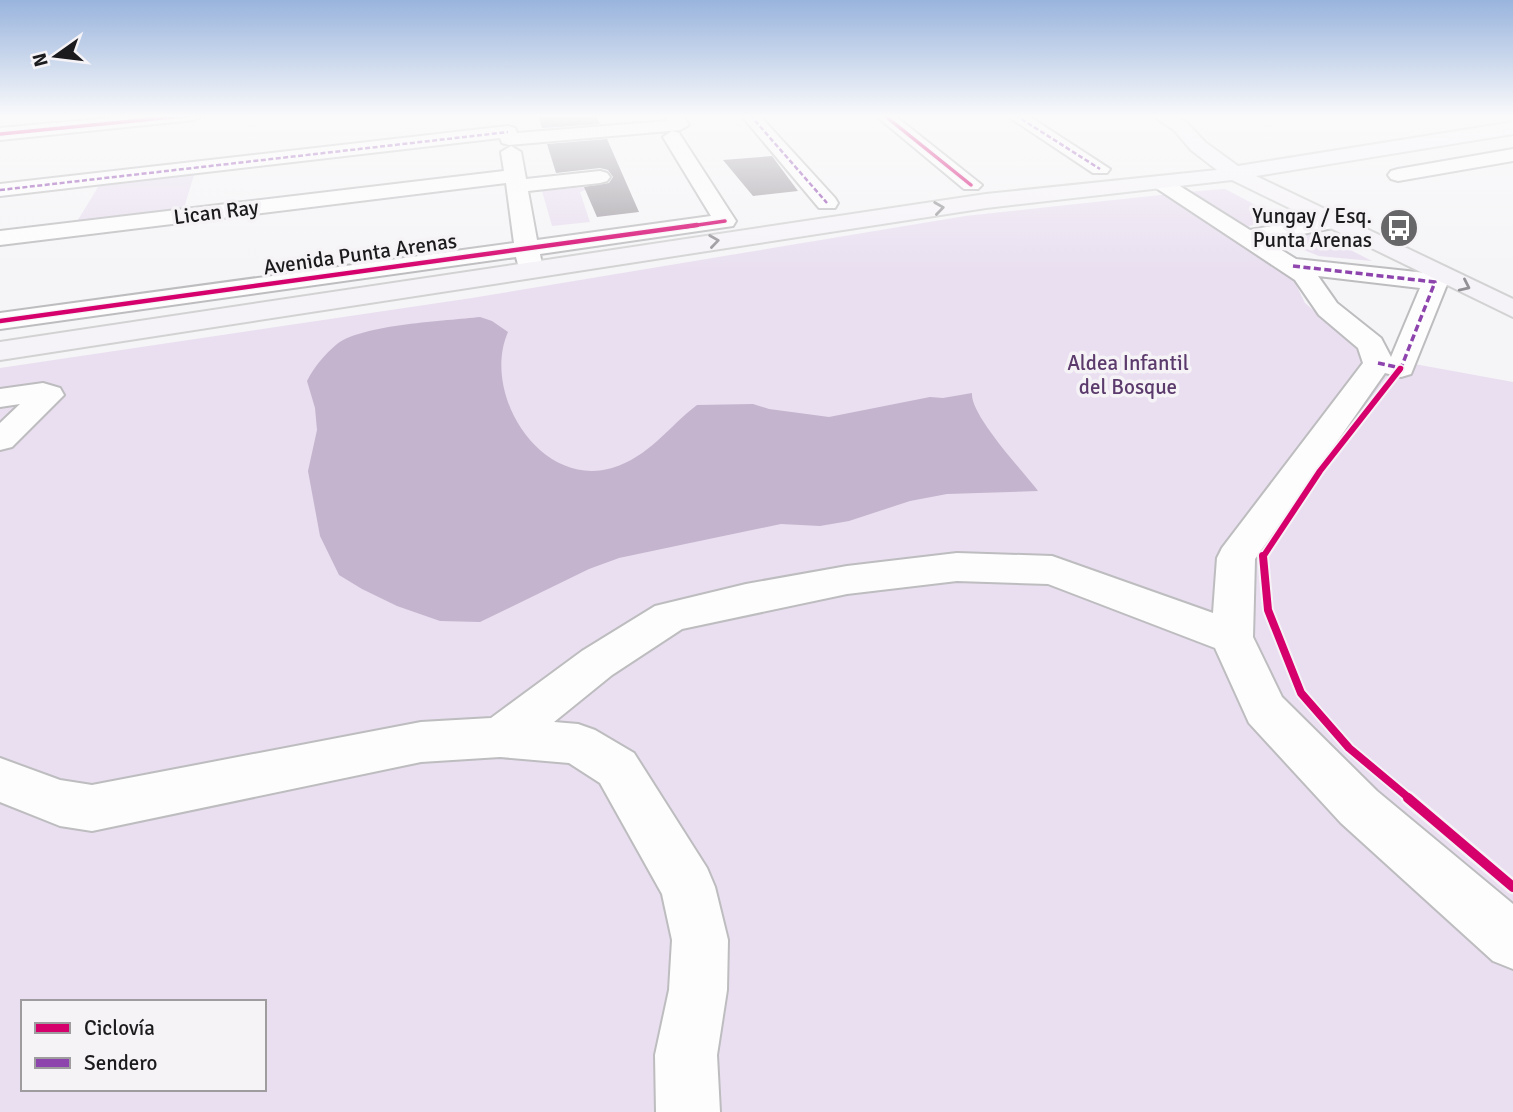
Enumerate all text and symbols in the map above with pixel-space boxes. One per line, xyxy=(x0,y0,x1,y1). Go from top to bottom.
north arrow xyxy=(21,21,91,91)
text: N xyxy=(27,51,54,69)
street label: Lican Ray xyxy=(172,194,260,230)
one-way arrow xyxy=(933,201,945,216)
place label: Yungay / Esq. Punta Arenas xyxy=(1252,203,1372,253)
bus stop icon: Yungay / Esq. Punta Arenas xyxy=(1378,207,1420,249)
street label: Avenida Punta Arenas xyxy=(262,228,458,280)
one-way arrow xyxy=(708,234,720,249)
one-way arrow xyxy=(1458,278,1470,292)
park label: Aldea Infantil del Bosque xyxy=(1067,350,1189,400)
legend xyxy=(21,1000,266,1091)
text: Ciclovía xyxy=(84,1015,155,1041)
text: Sendero xyxy=(84,1050,158,1076)

